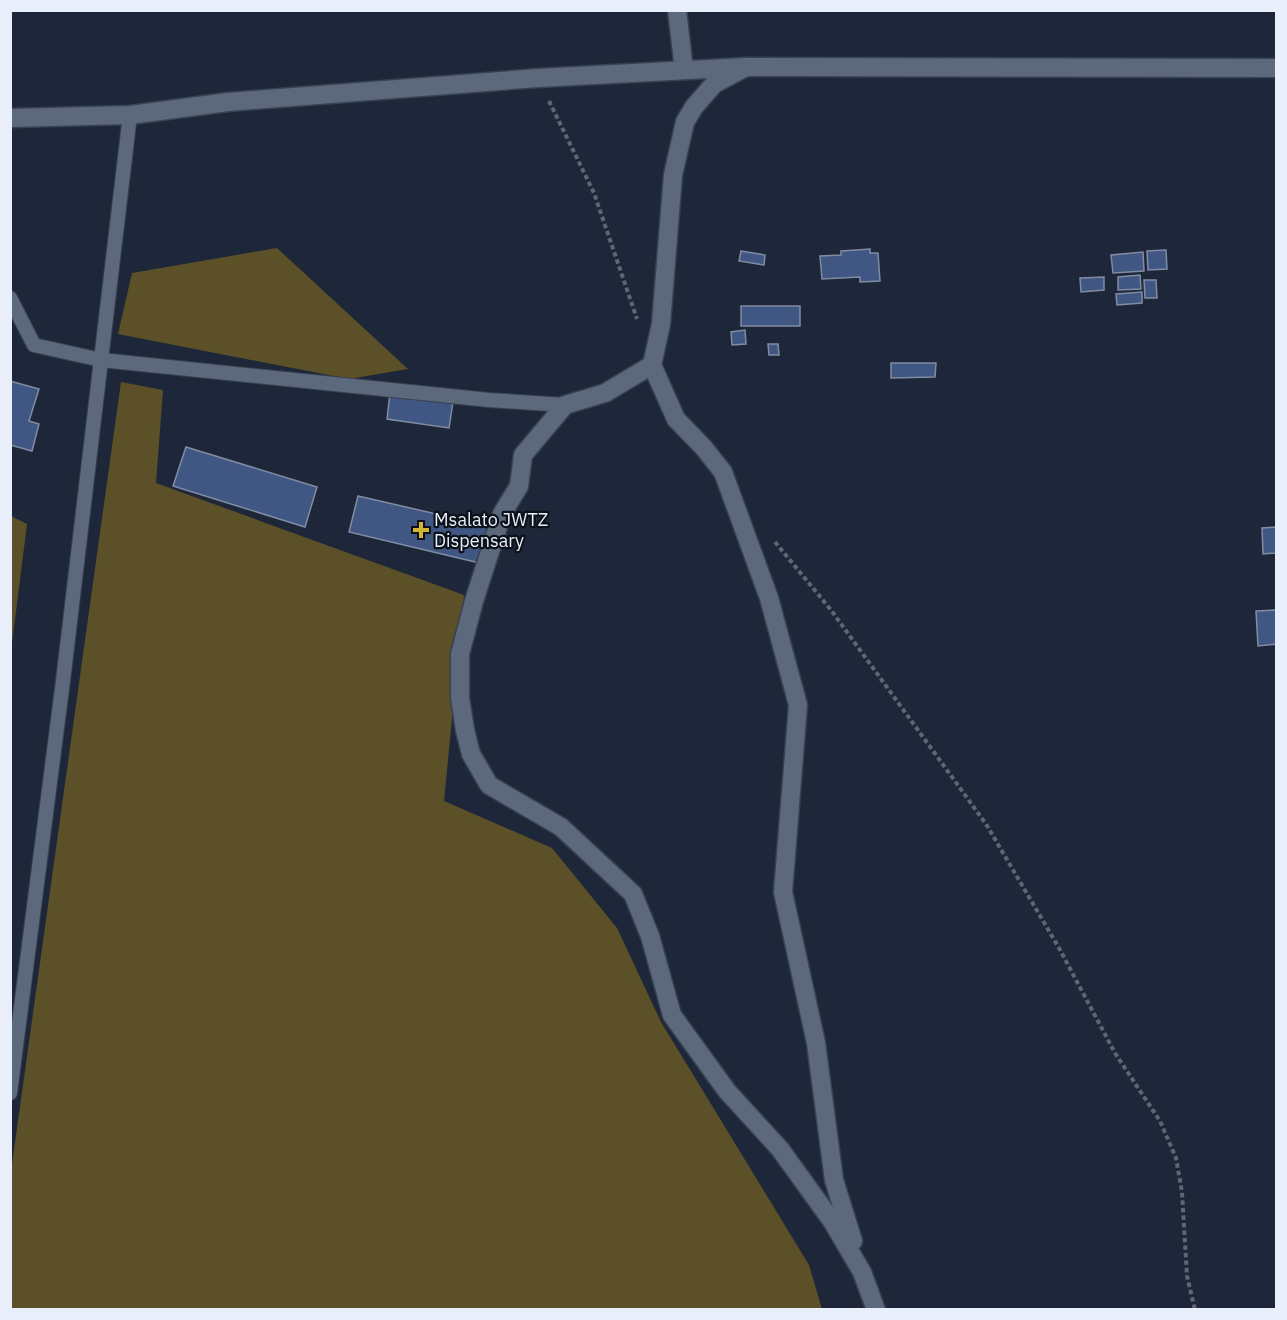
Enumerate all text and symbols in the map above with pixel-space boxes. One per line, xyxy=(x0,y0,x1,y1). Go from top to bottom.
place label: Msalato JWTZ Dispensary xyxy=(434,508,548,552)
marker: Msalato JWTZ Dispensary xyxy=(412,521,430,539)

